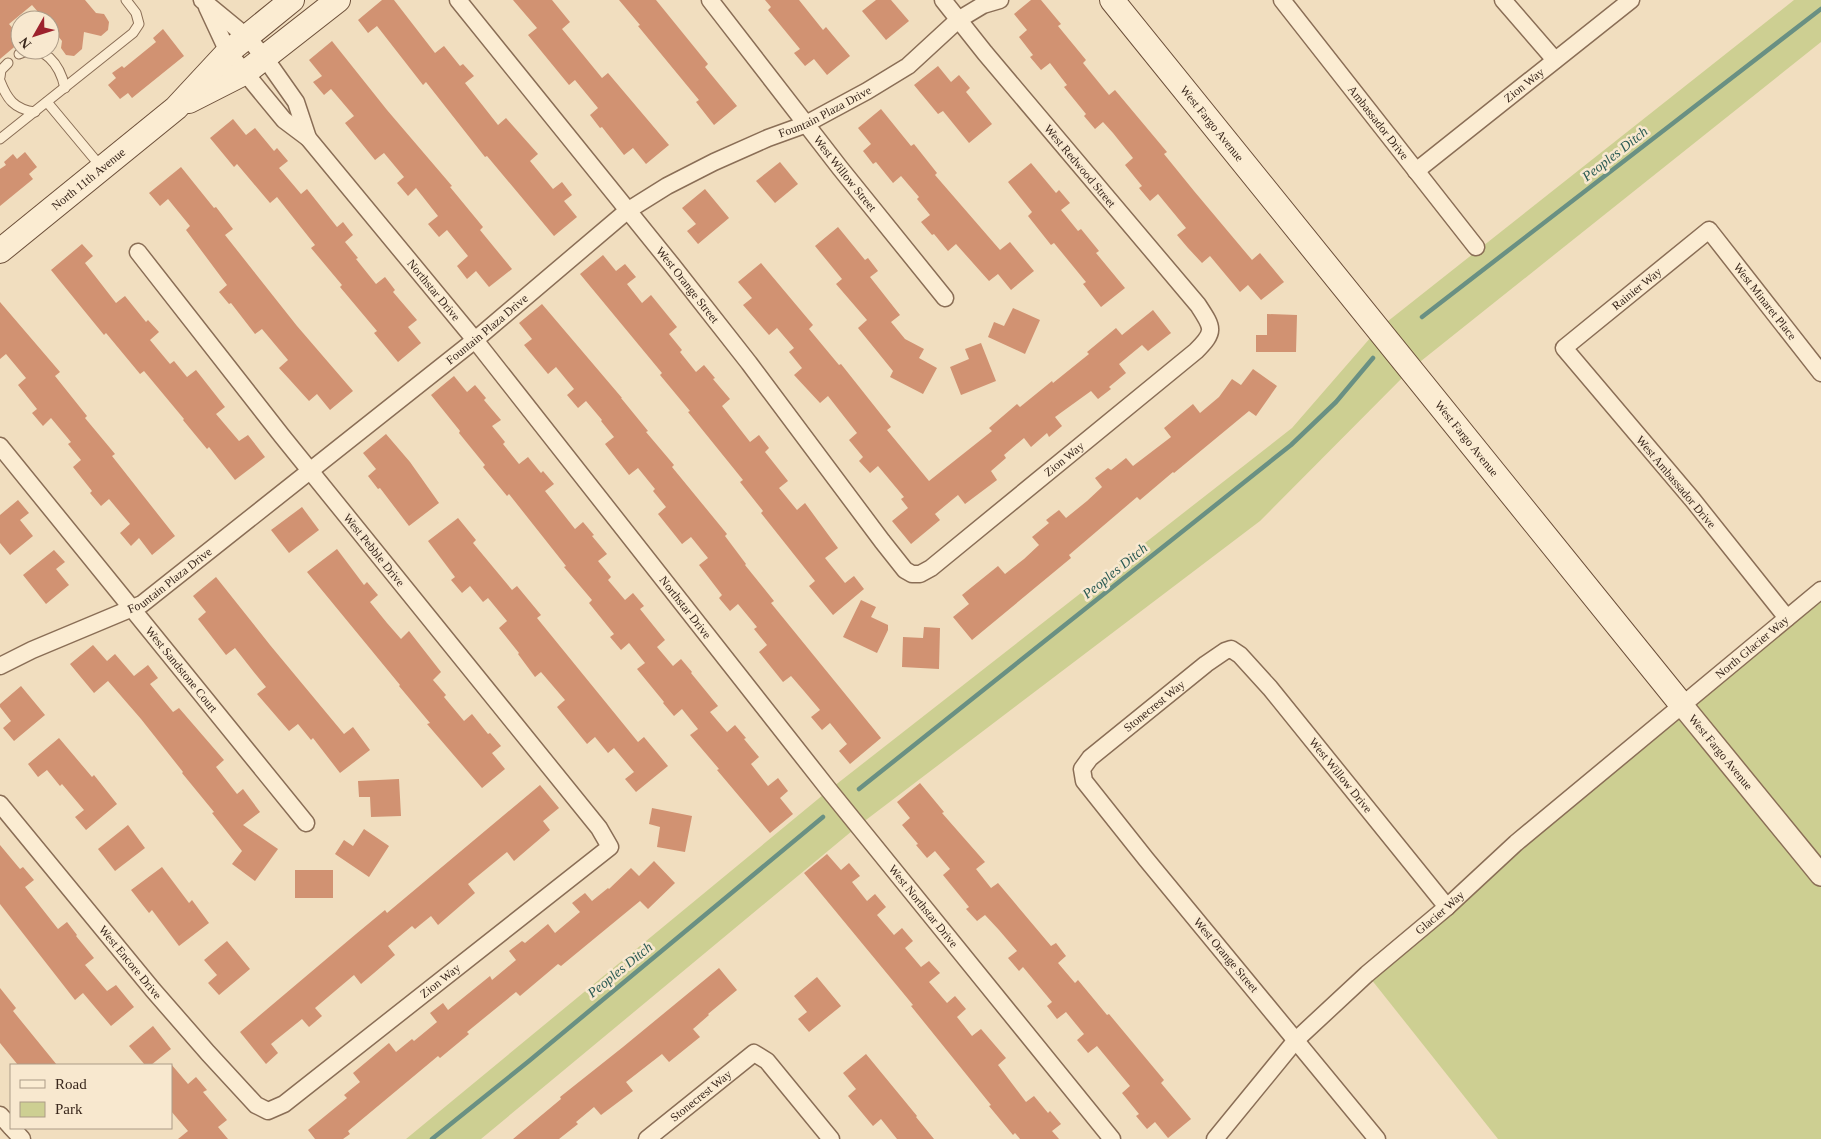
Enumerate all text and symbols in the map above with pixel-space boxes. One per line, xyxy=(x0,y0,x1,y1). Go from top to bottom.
north arrow xyxy=(10,10,60,60)
text: N xyxy=(16,34,34,52)
street label: Zion Way xyxy=(1501,65,1547,105)
street label: Fountain Plaza Drive xyxy=(777,83,874,141)
street label: West Fargo Avenue xyxy=(1177,83,1247,164)
street label: Ambassador Drive xyxy=(1345,83,1412,163)
street label: West Redwood Street xyxy=(1041,122,1119,211)
water label: Peoples Ditch xyxy=(1578,124,1651,185)
street label: West Willow Street xyxy=(811,133,880,215)
street label: North 11th Avenue xyxy=(49,145,128,213)
street label: West Orange Street xyxy=(653,244,722,326)
street label: Northstar Drive xyxy=(404,256,463,324)
street label: West Minaret Place xyxy=(1731,260,1799,343)
street label: Rainier Way xyxy=(1609,264,1664,313)
street label: Fountain Plaza Drive xyxy=(443,291,531,367)
street label: West Fargo Avenue xyxy=(1432,398,1501,479)
street label: West Ambassador Drive xyxy=(1633,433,1719,531)
street label: Zion Way xyxy=(1041,439,1087,479)
street label: West Pebble Drive xyxy=(340,511,408,589)
water label: Peoples Ditch xyxy=(1079,540,1150,602)
street label: Fountain Plaza Drive xyxy=(125,544,215,616)
street label: Northstar Drive xyxy=(656,573,714,641)
street label: North Glacier Way xyxy=(1713,613,1791,682)
street label: West Sandstone Court xyxy=(143,624,221,716)
street label: Stonecrest Way xyxy=(1121,677,1188,735)
street label: West Fargo Avenue xyxy=(1686,712,1756,793)
street label: West Willow Drive xyxy=(1306,735,1375,816)
street label: West Northstar Drive xyxy=(886,862,961,950)
street label: Glacier Way xyxy=(1413,888,1467,937)
street label: West Orange Street xyxy=(1191,915,1262,996)
street label: West Encore Drive xyxy=(96,923,165,1002)
water label: Peoples Ditch xyxy=(584,939,655,1001)
street label: Zion Way xyxy=(417,961,463,1001)
legend xyxy=(10,1064,172,1129)
street label: Stonecrest Way xyxy=(667,1067,734,1125)
text: Road xyxy=(55,1076,87,1092)
text: Park xyxy=(55,1101,83,1117)

